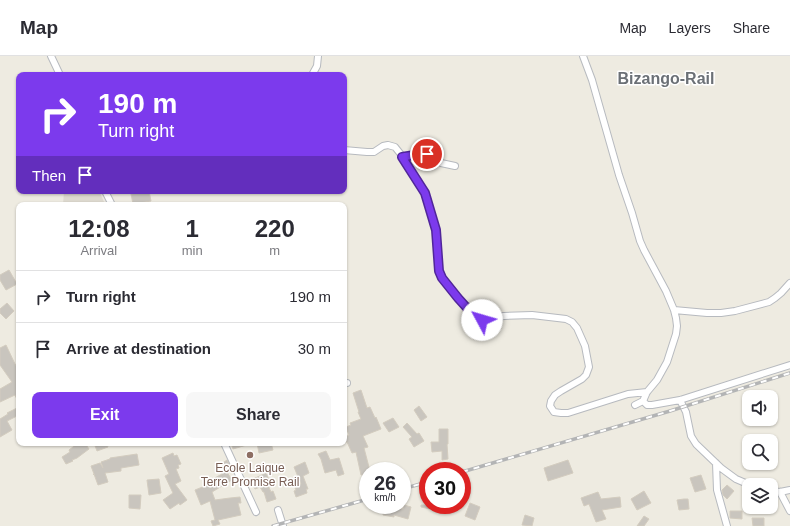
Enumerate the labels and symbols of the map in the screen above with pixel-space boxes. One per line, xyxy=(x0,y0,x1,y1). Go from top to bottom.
district label: Bizango-Rail xyxy=(618,70,714,87)
pin xyxy=(410,137,444,171)
position arrow xyxy=(461,299,503,341)
marker: Ecole Laique Terre Promise Rail xyxy=(245,450,255,460)
place label: Ecole Laique Terre Promise Rail xyxy=(201,461,299,489)
speed limit sign: 30 xyxy=(419,462,471,514)

